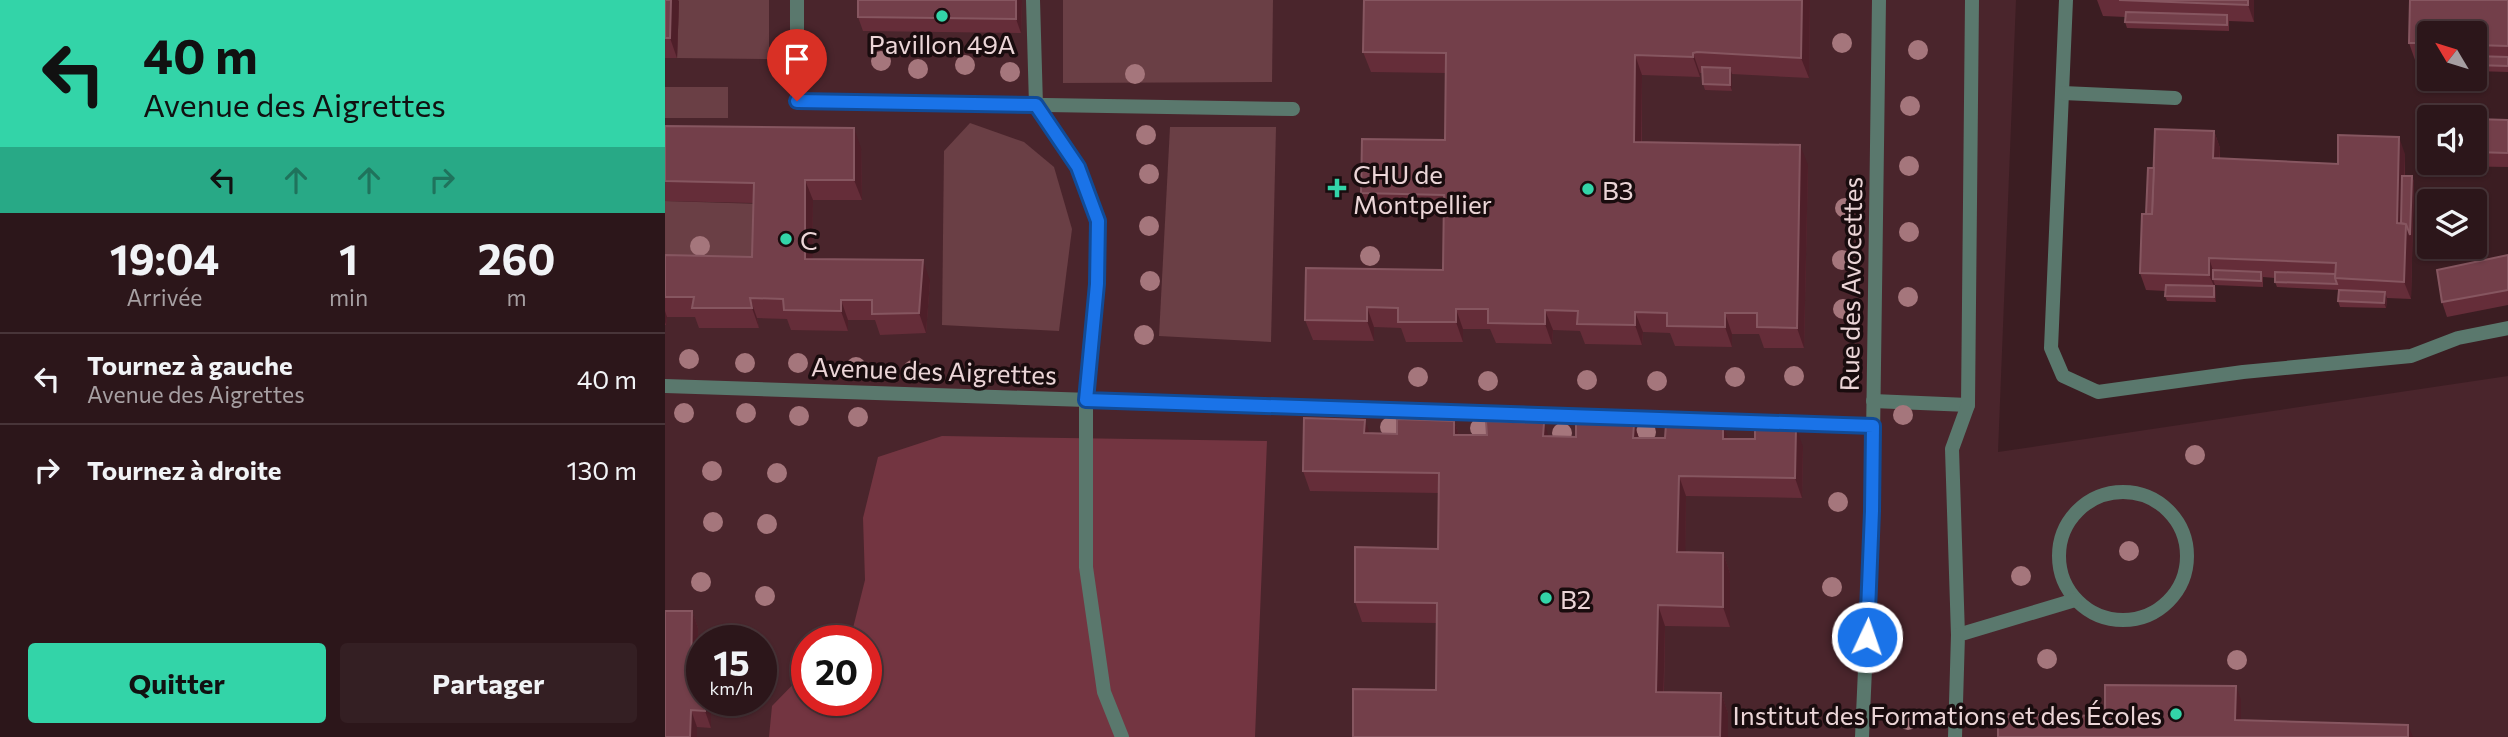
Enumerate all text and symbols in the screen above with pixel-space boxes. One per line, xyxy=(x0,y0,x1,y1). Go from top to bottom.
marker: Pavillon 49A xyxy=(934,8,950,24)
north arrow xyxy=(2417,21,2487,91)
map controls xyxy=(2417,21,2487,259)
text: 40 m xyxy=(143,24,258,84)
icon: left xyxy=(28,28,119,119)
place label: Pavillon 49A xyxy=(869,28,1016,59)
pin xyxy=(767,29,827,101)
icon: arrive xyxy=(778,40,816,78)
text: Avenue des Aigrettes xyxy=(143,84,446,124)
button: sound xyxy=(2417,105,2487,175)
place label: CHU de Montpellier xyxy=(1353,158,1492,219)
icon: left xyxy=(204,161,242,199)
icon: ahead xyxy=(277,161,315,199)
icon: ahead xyxy=(350,161,388,199)
icon: right xyxy=(423,161,461,199)
place label: B3 xyxy=(1602,174,1634,205)
street label: Rue des Avocettes xyxy=(1833,177,1867,391)
marker: CHU de Montpellier xyxy=(1327,178,1347,198)
marker: B3 xyxy=(1580,181,1596,197)
button: layers xyxy=(2417,189,2487,259)
place label: C xyxy=(800,224,818,255)
marker: C xyxy=(778,231,794,247)
text: 19:04 xyxy=(110,232,219,284)
text: 1 xyxy=(339,232,358,284)
text: 260 xyxy=(478,232,555,284)
text: Arrivée xyxy=(127,283,202,311)
text: min xyxy=(329,283,368,311)
text: m xyxy=(507,283,527,311)
text: Tournez à gauche xyxy=(87,349,293,380)
street label: Avenue des Aigrettes xyxy=(811,350,1057,390)
icon: left xyxy=(28,360,66,398)
text: 40 m xyxy=(577,363,637,394)
text: Avenue des Aigrettes xyxy=(87,380,305,408)
icon: right xyxy=(28,451,66,489)
text: Tournez à droite xyxy=(87,454,282,485)
text: 130 m xyxy=(566,454,637,485)
place label: B2 xyxy=(1560,583,1591,614)
marker: B2 xyxy=(1538,590,1554,606)
position arrow xyxy=(1830,600,1904,674)
speed limit sign: 20 xyxy=(791,625,882,716)
text: 15 xyxy=(713,640,750,683)
button: Quitter xyxy=(28,643,326,723)
button: Partager xyxy=(340,643,637,723)
text: km/h xyxy=(710,677,753,699)
place label: Institut des Formations et des Écoles xyxy=(1733,699,2162,730)
marker: Institut des Formations et des Écoles xyxy=(2168,706,2184,722)

